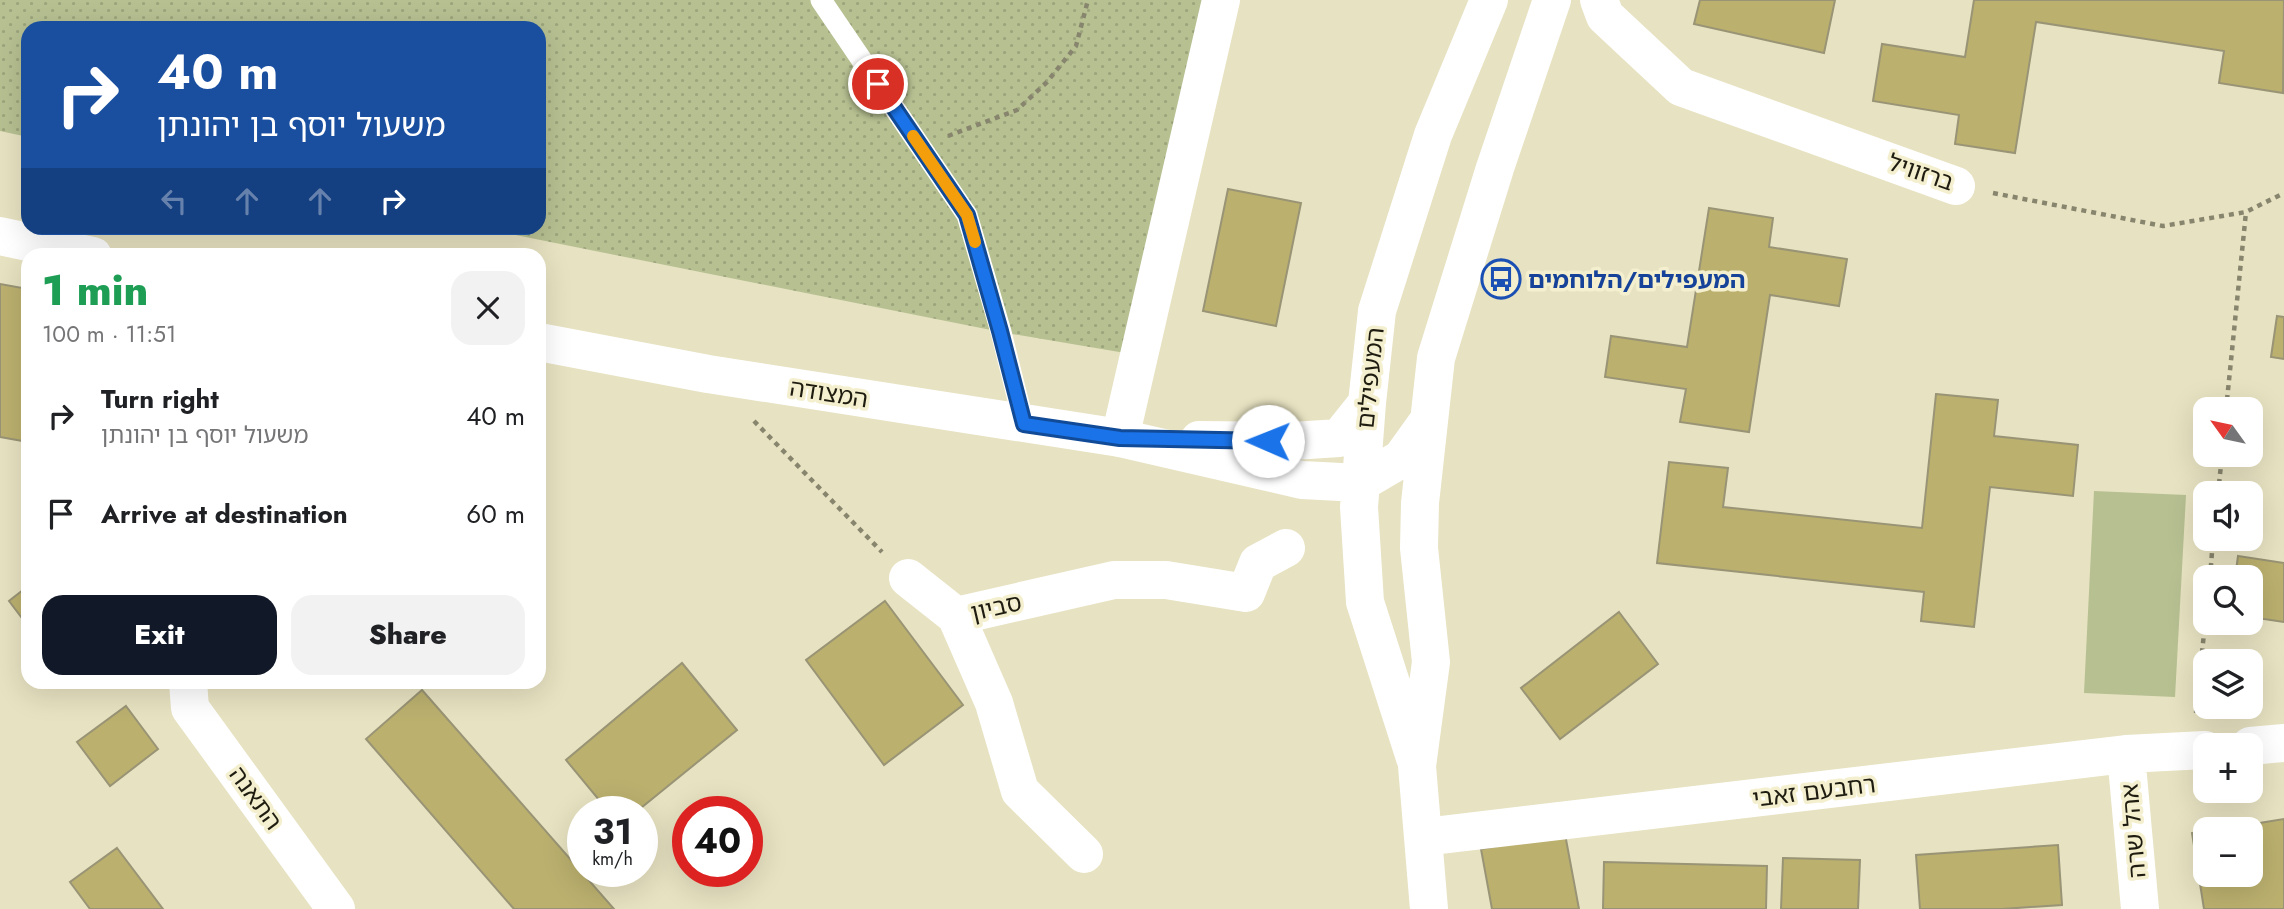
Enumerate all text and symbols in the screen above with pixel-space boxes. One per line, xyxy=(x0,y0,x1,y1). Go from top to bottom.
text: 40 m xyxy=(157,37,279,107)
icon: right xyxy=(42,49,133,140)
pin xyxy=(848,54,908,114)
icon: arrive xyxy=(859,65,897,103)
text: משעול יוסף בן יהונתן xyxy=(157,102,446,148)
street label: ברזוויל xyxy=(1883,144,1959,200)
icon: left xyxy=(155,182,193,220)
icon: ahead xyxy=(228,182,266,220)
icon: ahead xyxy=(301,182,339,220)
icon: right xyxy=(374,182,412,220)
bus stop icon: המעפילים/הלוחמים xyxy=(1480,258,1522,300)
text: 1 min xyxy=(42,260,148,321)
place label: המעפילים/הלוחמים xyxy=(1528,262,1746,297)
button: close xyxy=(451,271,525,345)
text: 100 m · 11:51 xyxy=(42,317,176,351)
street label: המעפילים xyxy=(1347,325,1393,431)
street label: המצודה xyxy=(787,370,871,416)
text: Turn right xyxy=(101,380,219,418)
icon: right xyxy=(42,397,80,435)
text: 40 m xyxy=(466,397,525,435)
north arrow xyxy=(2193,397,2263,467)
map controls xyxy=(2193,397,2263,887)
position arrow xyxy=(1231,404,1305,478)
text: משעול יוסף בן יהונתן xyxy=(101,418,309,452)
button: sound xyxy=(2193,481,2263,551)
icon: arrive xyxy=(42,495,80,533)
text: Arrive at destination xyxy=(101,495,348,533)
text: 60 m xyxy=(466,495,525,533)
button: search xyxy=(2193,565,2263,635)
street label: סביון xyxy=(967,584,1025,630)
button: Exit xyxy=(42,595,277,675)
button: Share xyxy=(291,595,525,675)
button: layers xyxy=(2193,649,2263,719)
button: + xyxy=(2193,733,2263,803)
street label: התאנה xyxy=(221,759,291,837)
street label: רחבעם זאבי xyxy=(1750,766,1878,816)
street label: אהל שרה xyxy=(2111,782,2155,880)
speed limit sign: 40 xyxy=(672,796,763,887)
text: 31 xyxy=(593,807,632,857)
button: − xyxy=(2193,817,2263,887)
text: km/h xyxy=(592,846,633,872)

